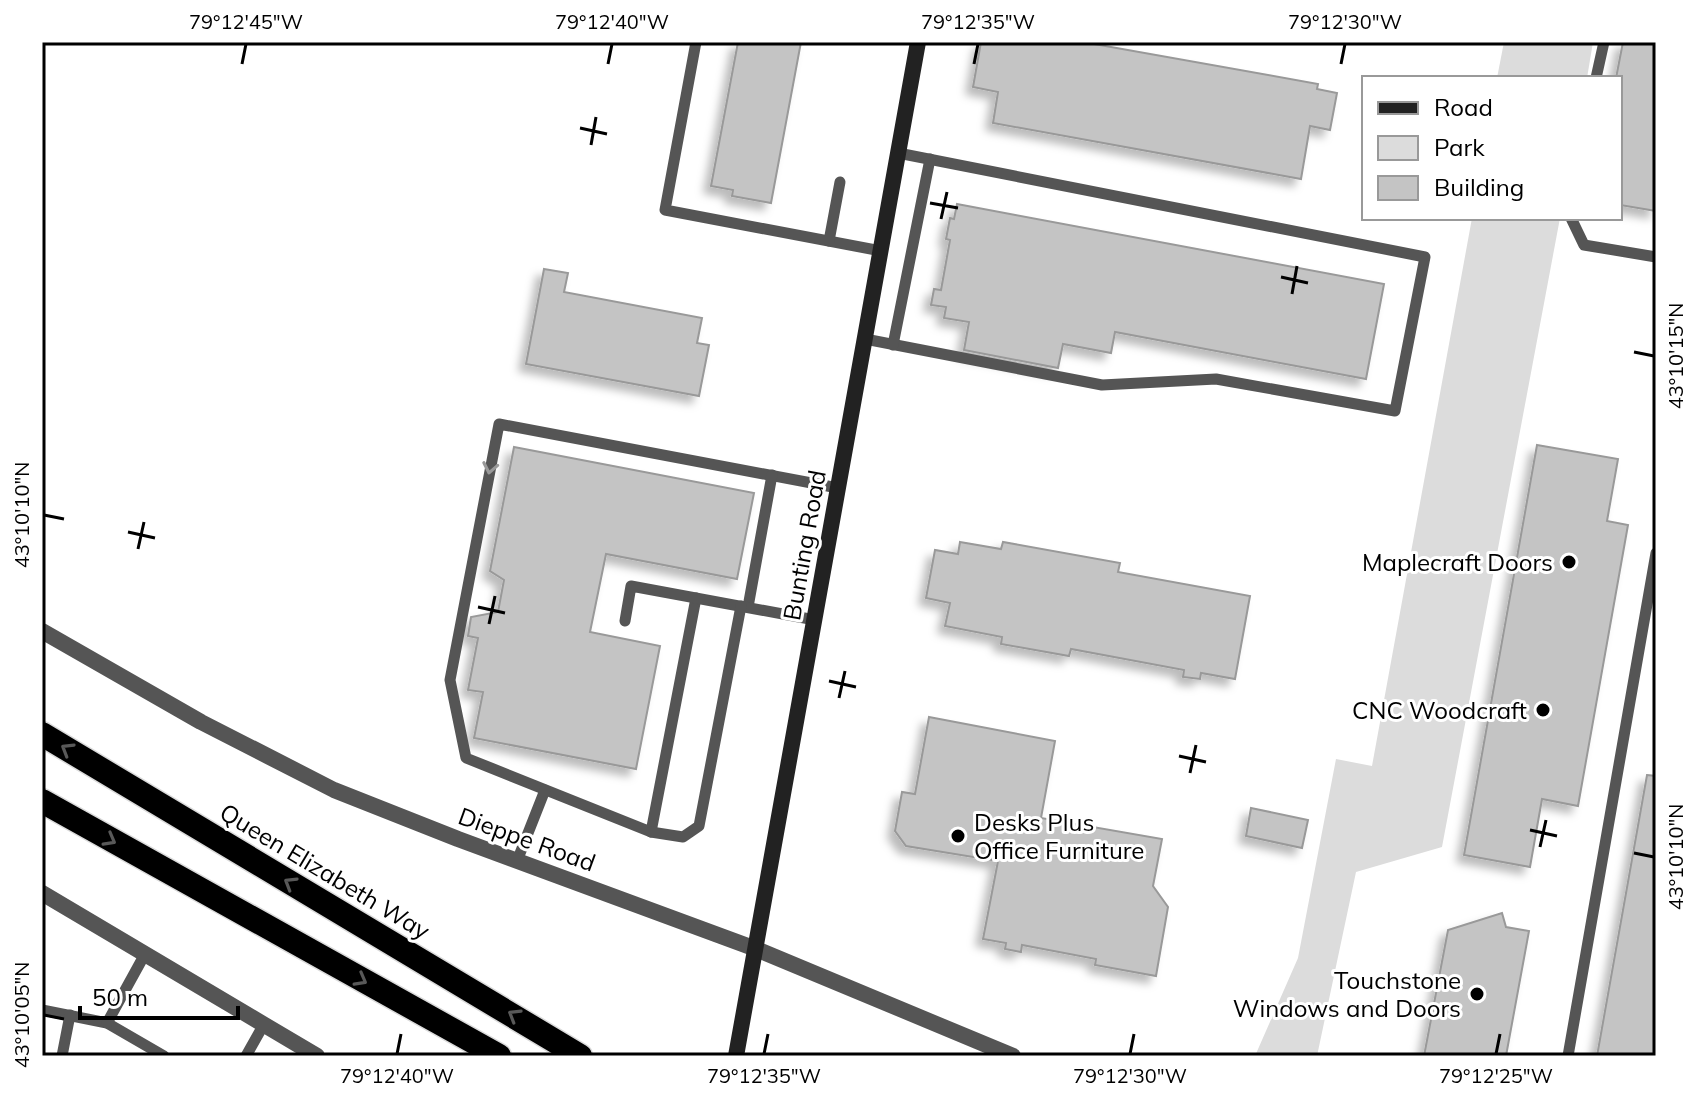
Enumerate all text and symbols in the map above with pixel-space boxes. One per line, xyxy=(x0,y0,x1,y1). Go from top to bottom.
text: 79°12'45"W xyxy=(189,9,303,34)
text: 79°12'40"W xyxy=(555,9,669,34)
text: 79°12'35"W xyxy=(921,9,1035,34)
text: 79°12'30"W xyxy=(1288,9,1402,34)
legend xyxy=(1362,76,1622,220)
text: Road xyxy=(1434,92,1493,122)
text: Park xyxy=(1434,132,1485,162)
text: Building xyxy=(1434,172,1524,202)
text: 43°10'15"N xyxy=(1663,303,1688,409)
one-way arrow xyxy=(483,461,500,475)
text: 43°10'10"N xyxy=(9,462,34,568)
street label: Bunting Road xyxy=(776,468,832,622)
place label: Maplecraft Doors xyxy=(1362,547,1553,577)
marker: Maplecraft Doors xyxy=(1560,553,1578,571)
place label: CNC Woodcraft xyxy=(1352,695,1527,725)
marker: CNC Woodcraft xyxy=(1534,701,1552,719)
one-way arrow xyxy=(61,743,76,759)
street label: Queen Elizabeth Way xyxy=(215,796,436,946)
street label: Dieppe Road xyxy=(454,800,600,878)
text: 43°10'10"N xyxy=(1663,804,1688,910)
place label: Desks Plus Office Furniture xyxy=(974,807,1144,865)
marker: Desks Plus Office Furniture xyxy=(949,827,967,845)
one-way arrow xyxy=(101,830,115,846)
one-way arrow xyxy=(284,877,299,893)
text: 43°10'05"N xyxy=(9,962,34,1068)
place label: Touchstone Windows and Doors xyxy=(1233,965,1461,1023)
scale bar xyxy=(80,970,238,1020)
one-way arrow xyxy=(353,970,367,986)
text: 50 m xyxy=(92,982,148,1012)
marker: Touchstone Windows and Doors xyxy=(1468,985,1486,1003)
one-way arrow xyxy=(508,1010,523,1025)
text: 79°12'40"W xyxy=(340,1063,454,1088)
text: 79°12'35"W xyxy=(707,1063,821,1088)
text: 79°12'30"W xyxy=(1073,1063,1187,1088)
text: 79°12'25"W xyxy=(1439,1063,1553,1088)

